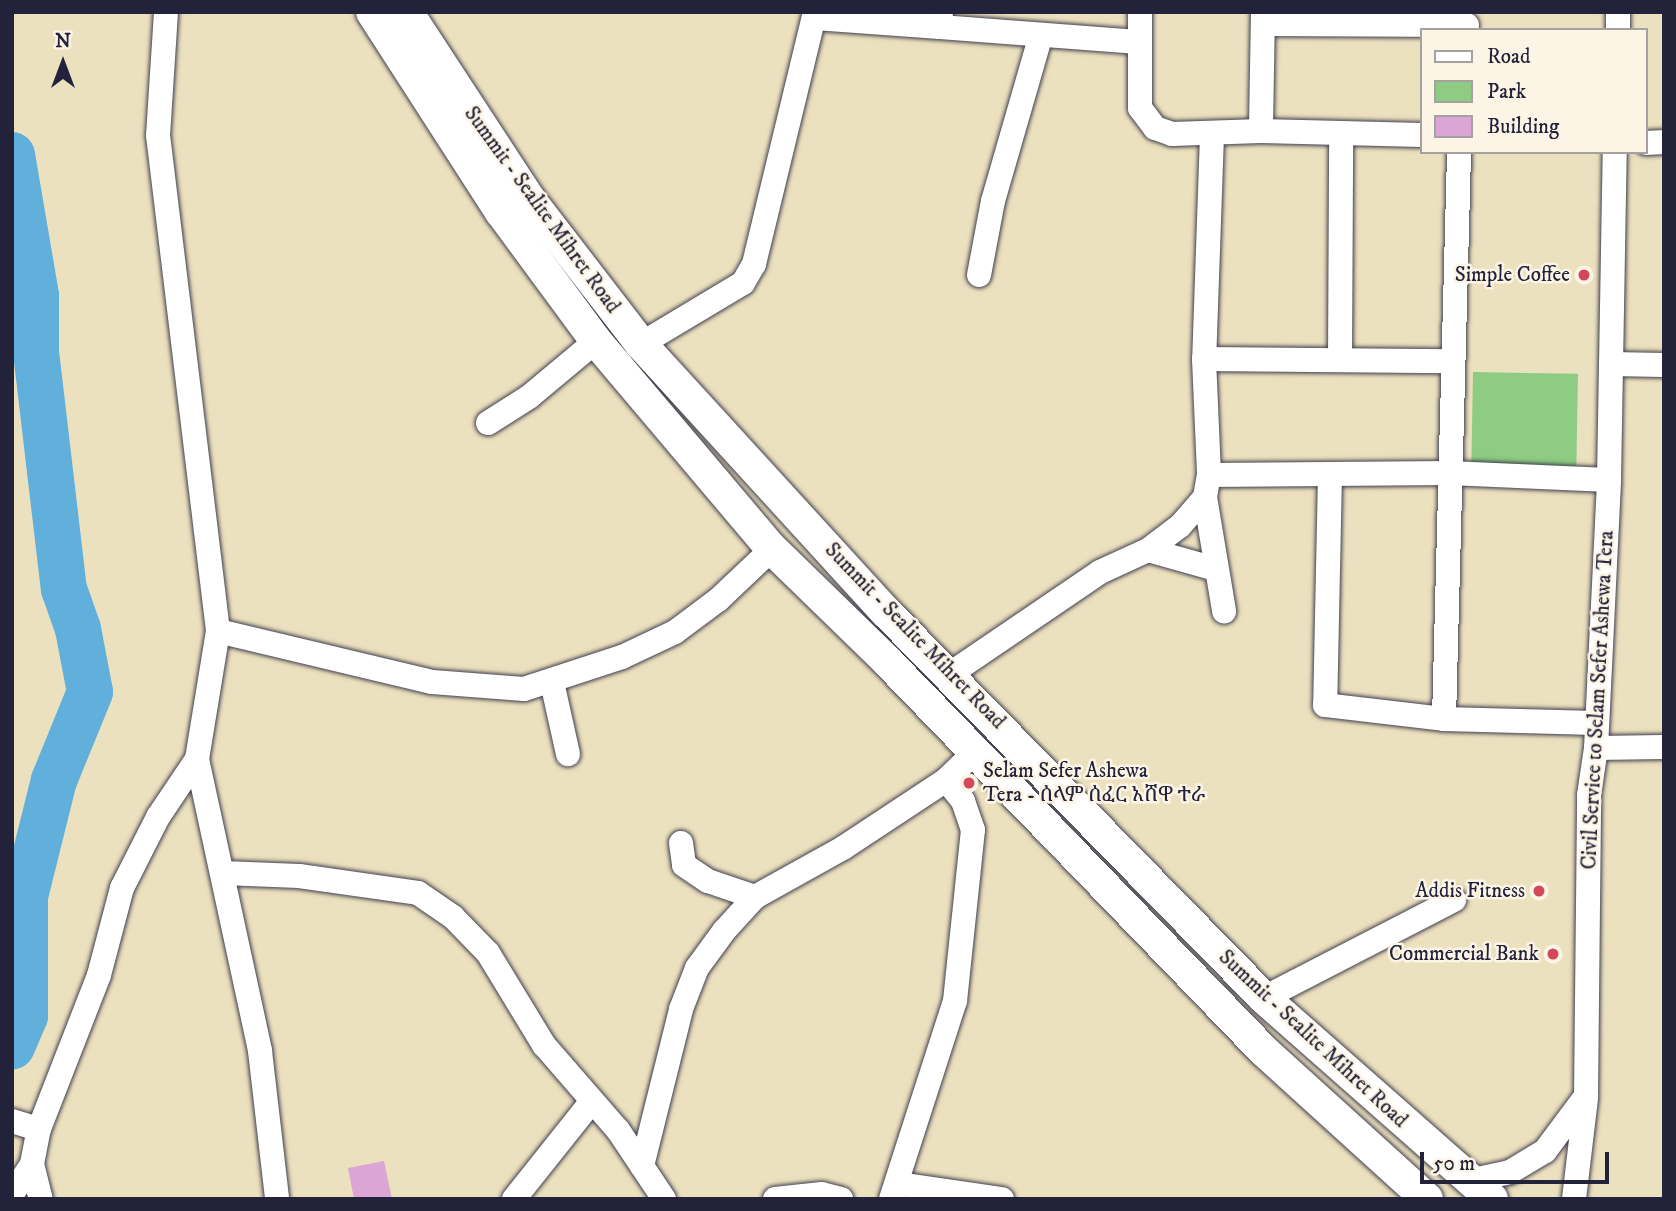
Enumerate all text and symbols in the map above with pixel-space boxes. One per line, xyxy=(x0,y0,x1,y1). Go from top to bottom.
north arrow xyxy=(28,28,98,98)
legend xyxy=(1420,28,1648,154)
text: N xyxy=(55,30,71,53)
text: Road xyxy=(1487,44,1531,70)
text: Park xyxy=(1487,79,1526,105)
street label: Summit - Sealite Mihret Road xyxy=(459,102,625,318)
text: Building xyxy=(1487,114,1559,140)
place label: Simple Coffee xyxy=(1455,262,1570,288)
marker: Simple Coffee xyxy=(1576,267,1592,283)
street label: Civil Service to Selam Sefer Ashewa Tera xyxy=(1577,530,1619,870)
street label: Summit - Sealite Mihret Road xyxy=(819,538,1011,734)
place label: Selam Sefer Ashewa Tera - ሰላም ሰፈር አሸዋ ተራ xyxy=(983,758,1205,808)
marker: Selam Sefer Ashewa Tera - ሰላም ሰፈር አሸዋ ተራ xyxy=(961,775,977,791)
place label: Addis Fitness xyxy=(1415,878,1525,904)
marker: Addis Fitness xyxy=(1531,883,1547,899)
place label: Commercial Bank xyxy=(1389,941,1539,967)
street label: Summit - Sealite Mihret Road xyxy=(1213,945,1413,1133)
marker: Commercial Bank xyxy=(1545,946,1561,962)
scale bar xyxy=(1424,1138,1613,1182)
text: 50 m xyxy=(1433,1151,1475,1177)

